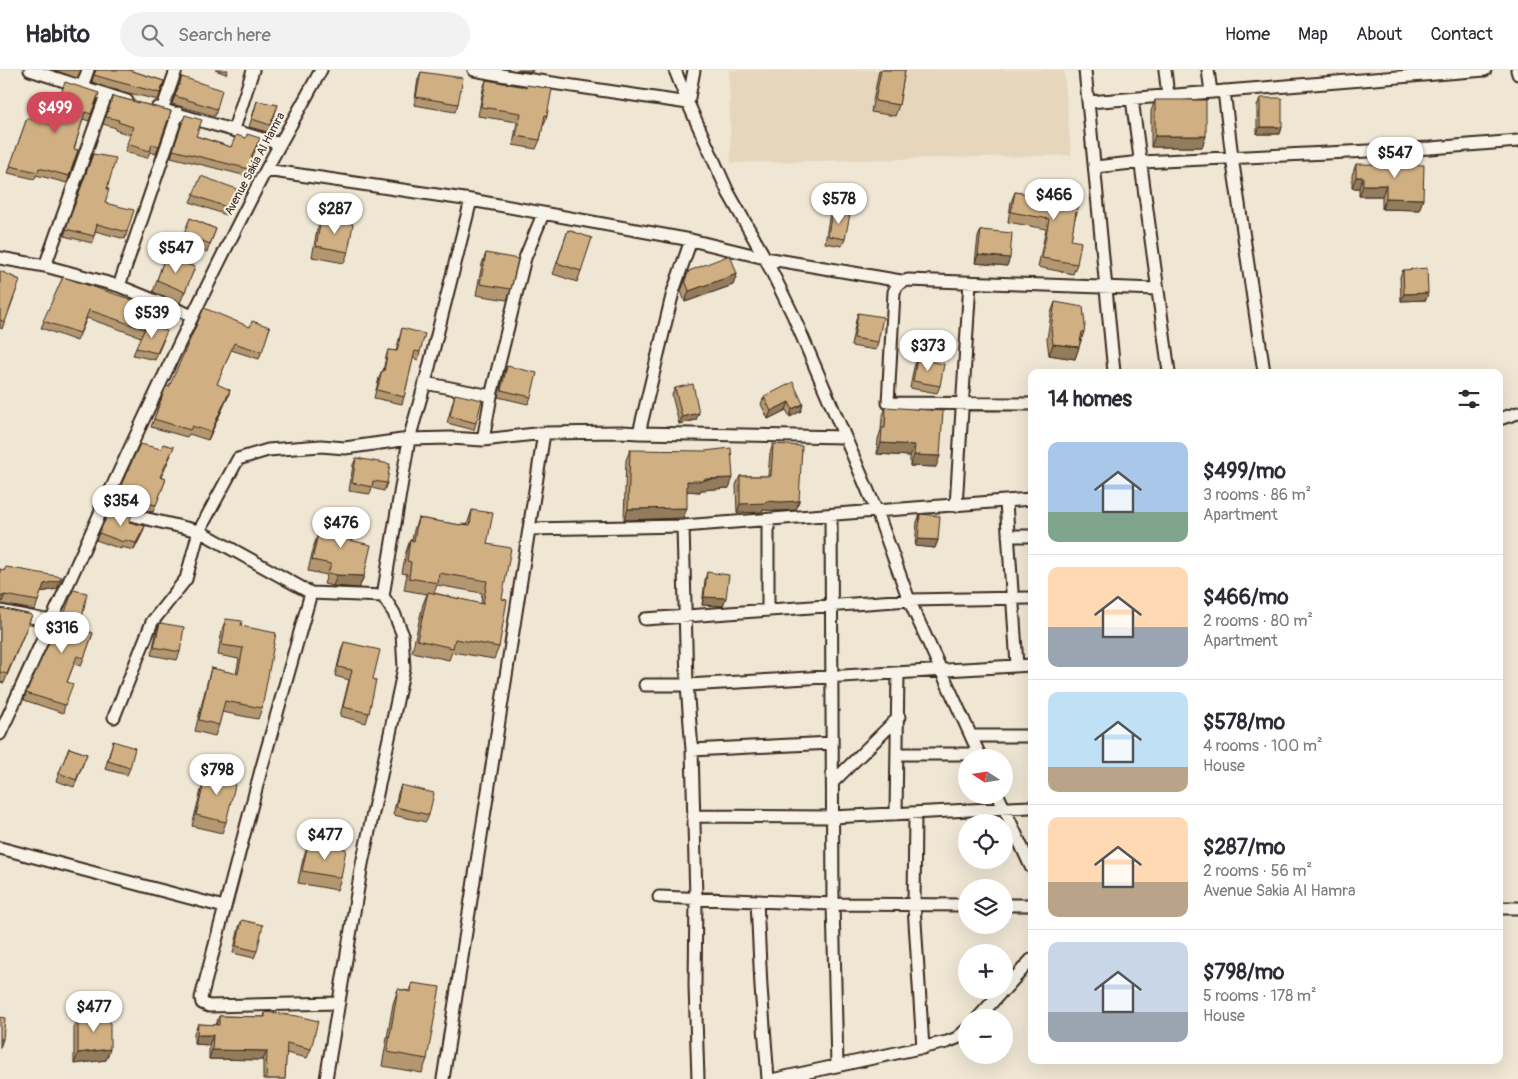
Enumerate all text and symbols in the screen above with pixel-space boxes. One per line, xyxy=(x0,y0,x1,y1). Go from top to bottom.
search box xyxy=(120,12,470,57)
text: Habito xyxy=(25,20,90,49)
icon: search xyxy=(138,21,166,49)
text: Search here xyxy=(178,23,271,47)
text: Home xyxy=(1225,23,1270,46)
text: Map xyxy=(1298,23,1328,46)
text: About xyxy=(1356,23,1402,46)
text: Contact xyxy=(1430,23,1493,46)
pin: $499 xyxy=(25,92,85,134)
text: $499 xyxy=(38,98,72,118)
street label: Avenue Sakia Al Hamra xyxy=(222,110,289,218)
pin: $547 xyxy=(1365,136,1425,179)
text: $547 xyxy=(1377,143,1413,163)
pin: $466 xyxy=(1024,178,1084,221)
pin: $578 xyxy=(809,182,869,225)
text: $466 xyxy=(1036,185,1072,205)
text: $578 xyxy=(822,189,856,209)
pin: $287 xyxy=(305,192,365,235)
text: $287 xyxy=(318,199,352,219)
pin: $547 xyxy=(146,232,206,274)
text: $547 xyxy=(158,238,194,258)
pin: $539 xyxy=(122,296,182,339)
text: $539 xyxy=(135,303,169,323)
pin: $373 xyxy=(898,330,958,372)
text: $373 xyxy=(911,336,946,356)
icon: filters xyxy=(1455,385,1483,413)
text: 14 homes xyxy=(1048,386,1132,413)
text: $499/mo xyxy=(1203,458,1286,485)
icon: home xyxy=(1088,462,1148,522)
pin: $354 xyxy=(91,484,151,527)
text: 3 rooms · 86 m² xyxy=(1203,485,1311,505)
text: $354 xyxy=(103,491,139,511)
text: Apartment xyxy=(1203,505,1278,525)
pin: $476 xyxy=(311,506,371,549)
text: $476 xyxy=(323,513,359,533)
text: $466/mo xyxy=(1203,584,1288,611)
icon: home xyxy=(1088,587,1148,647)
text: 2 rooms · 80 m² xyxy=(1203,611,1313,631)
pin: $316 xyxy=(32,612,92,654)
text: $316 xyxy=(45,618,79,638)
text: Apartment xyxy=(1203,631,1278,651)
text: $578/mo xyxy=(1203,709,1285,736)
icon: home xyxy=(1088,712,1148,772)
text: 4 rooms · 100 m² xyxy=(1203,736,1322,756)
north arrow xyxy=(958,749,1012,804)
map controls xyxy=(958,749,1013,1064)
pin: $798 xyxy=(187,754,247,796)
text: House xyxy=(1203,756,1245,776)
text: $798 xyxy=(200,760,234,780)
button: locate xyxy=(958,814,1013,869)
pin: $477 xyxy=(295,818,355,861)
text: $477 xyxy=(308,825,342,845)
text: $287/mo xyxy=(1203,834,1285,861)
icon: home xyxy=(1088,837,1148,897)
text: 2 rooms · 56 m² xyxy=(1203,861,1312,881)
button: layers xyxy=(958,879,1013,934)
text: Avenue Sakia Al Hamra xyxy=(1203,881,1355,901)
button: + xyxy=(958,944,1013,999)
text: $798/mo xyxy=(1203,959,1284,986)
icon: home xyxy=(1088,962,1148,1022)
text: 5 rooms · 178 m² xyxy=(1203,986,1316,1006)
pin: $477 xyxy=(64,990,124,1033)
text: $477 xyxy=(77,997,111,1017)
text: House xyxy=(1203,1006,1245,1026)
button: − xyxy=(958,1009,1013,1064)

